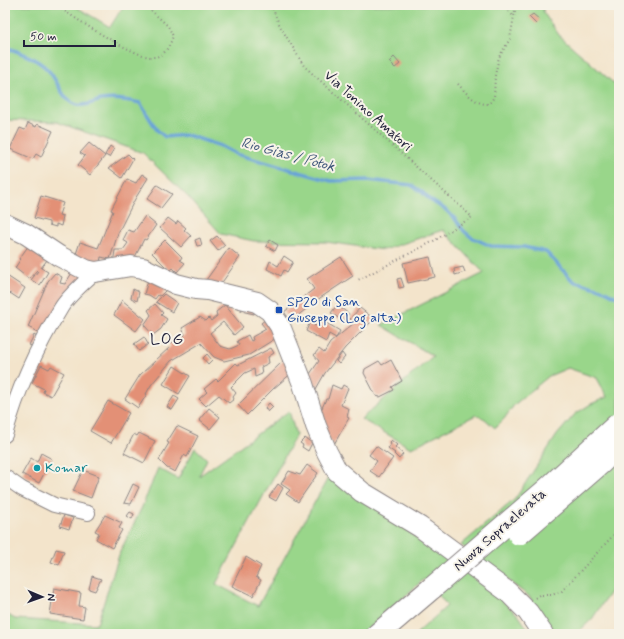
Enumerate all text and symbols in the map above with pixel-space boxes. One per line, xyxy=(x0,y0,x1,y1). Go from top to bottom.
scale bar xyxy=(24,22,115,48)
text: 50 m xyxy=(30,29,57,45)
street label: Via Tonino Amatori xyxy=(320,67,416,155)
water label: Rio Gias / Potok xyxy=(239,133,338,177)
place label: SP20 di San Giuseppe (Log alta) xyxy=(287,293,401,329)
marker: SP20 di San Giuseppe (Log alta) xyxy=(274,305,284,315)
district label: LOG xyxy=(150,329,184,350)
place label: Komar xyxy=(45,459,88,477)
marker: Komar xyxy=(32,463,42,473)
street label: Nuova Sopraelevata xyxy=(450,485,550,575)
north arrow xyxy=(22,577,62,617)
text: N xyxy=(44,593,58,601)

